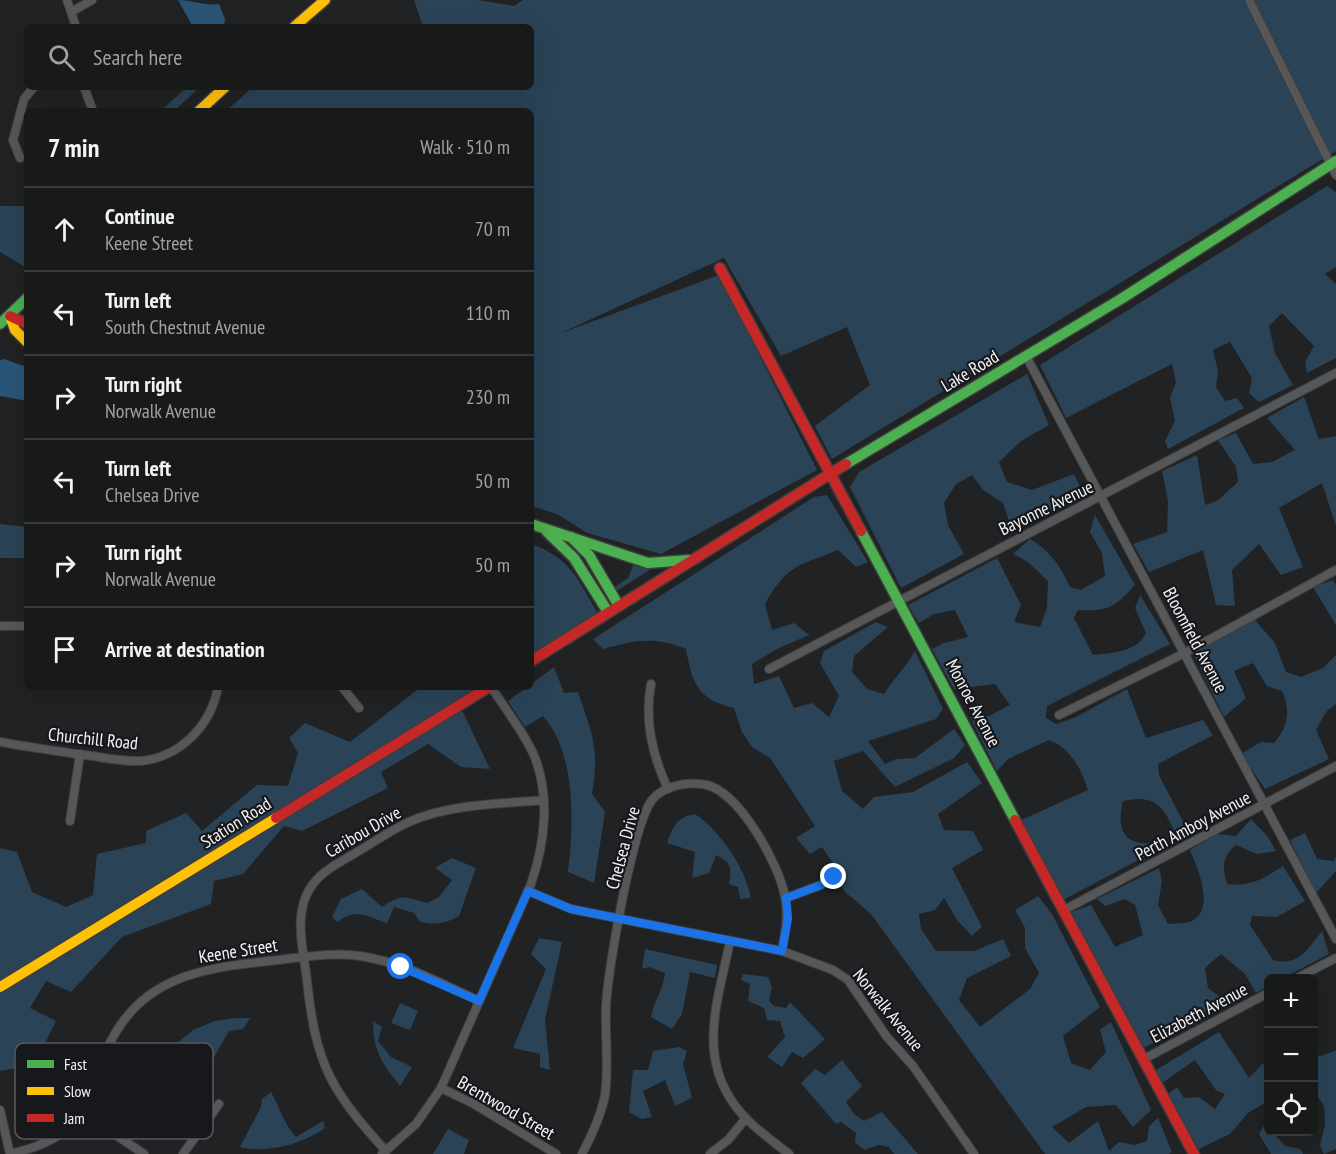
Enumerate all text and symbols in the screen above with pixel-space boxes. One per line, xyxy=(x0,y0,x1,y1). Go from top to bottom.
search box xyxy=(24,24,534,90)
icon: search xyxy=(45,41,78,74)
text: Search here xyxy=(93,43,182,71)
text: 7 min xyxy=(48,131,99,164)
text: Walk · 510 m xyxy=(420,134,510,160)
text: Continue xyxy=(105,202,175,230)
icon: ahead xyxy=(48,213,81,246)
text: 70 m xyxy=(475,216,510,242)
text: Keene Street xyxy=(105,230,193,256)
text: Turn left xyxy=(105,286,171,314)
icon: left xyxy=(48,297,81,330)
text: 110 m xyxy=(466,300,510,326)
text: South Chestnut Avenue xyxy=(105,314,265,340)
street label: Lake Road xyxy=(937,344,1003,397)
text: Turn right xyxy=(105,370,182,398)
icon: right xyxy=(48,381,81,414)
text: 230 m xyxy=(466,384,510,410)
text: Norwalk Avenue xyxy=(105,398,216,424)
text: Turn left xyxy=(105,454,171,482)
icon: left xyxy=(48,465,81,498)
text: 50 m xyxy=(475,468,510,494)
street label: Bayonne Avenue xyxy=(995,475,1097,540)
text: Chelsea Drive xyxy=(105,482,199,508)
text: Turn right xyxy=(105,538,182,566)
icon: right xyxy=(48,549,81,582)
text: 50 m xyxy=(475,552,510,578)
text: Norwalk Avenue xyxy=(105,566,216,592)
street label: Bloomfield Avenue xyxy=(1158,583,1233,696)
icon: arrive xyxy=(48,633,81,666)
text: Arrive at destination xyxy=(105,635,265,663)
street label: Monroe Avenue xyxy=(941,655,1006,751)
street label: Churchill Road xyxy=(47,722,139,755)
street label: Perth Amboy Avenue xyxy=(1131,786,1254,866)
street label: Station Road xyxy=(196,792,275,853)
street label: Caribou Drive xyxy=(321,801,405,863)
street label: Chelsea Drive xyxy=(600,804,645,892)
route end xyxy=(820,863,846,889)
street label: Keene Street xyxy=(197,933,279,968)
route start xyxy=(387,953,413,979)
street label: Norwalk Avenue xyxy=(848,964,929,1056)
map controls xyxy=(1264,974,1318,1136)
button: + xyxy=(1264,974,1318,1028)
street label: Elizabeth Avenue xyxy=(1146,977,1251,1048)
button: − xyxy=(1264,1028,1318,1082)
legend xyxy=(15,1043,213,1139)
text: Fast xyxy=(64,1054,87,1074)
street label: Brentwood Street xyxy=(453,1070,559,1145)
text: Slow xyxy=(64,1081,91,1101)
button: locate xyxy=(1264,1082,1318,1136)
text: Jam xyxy=(63,1108,85,1128)

